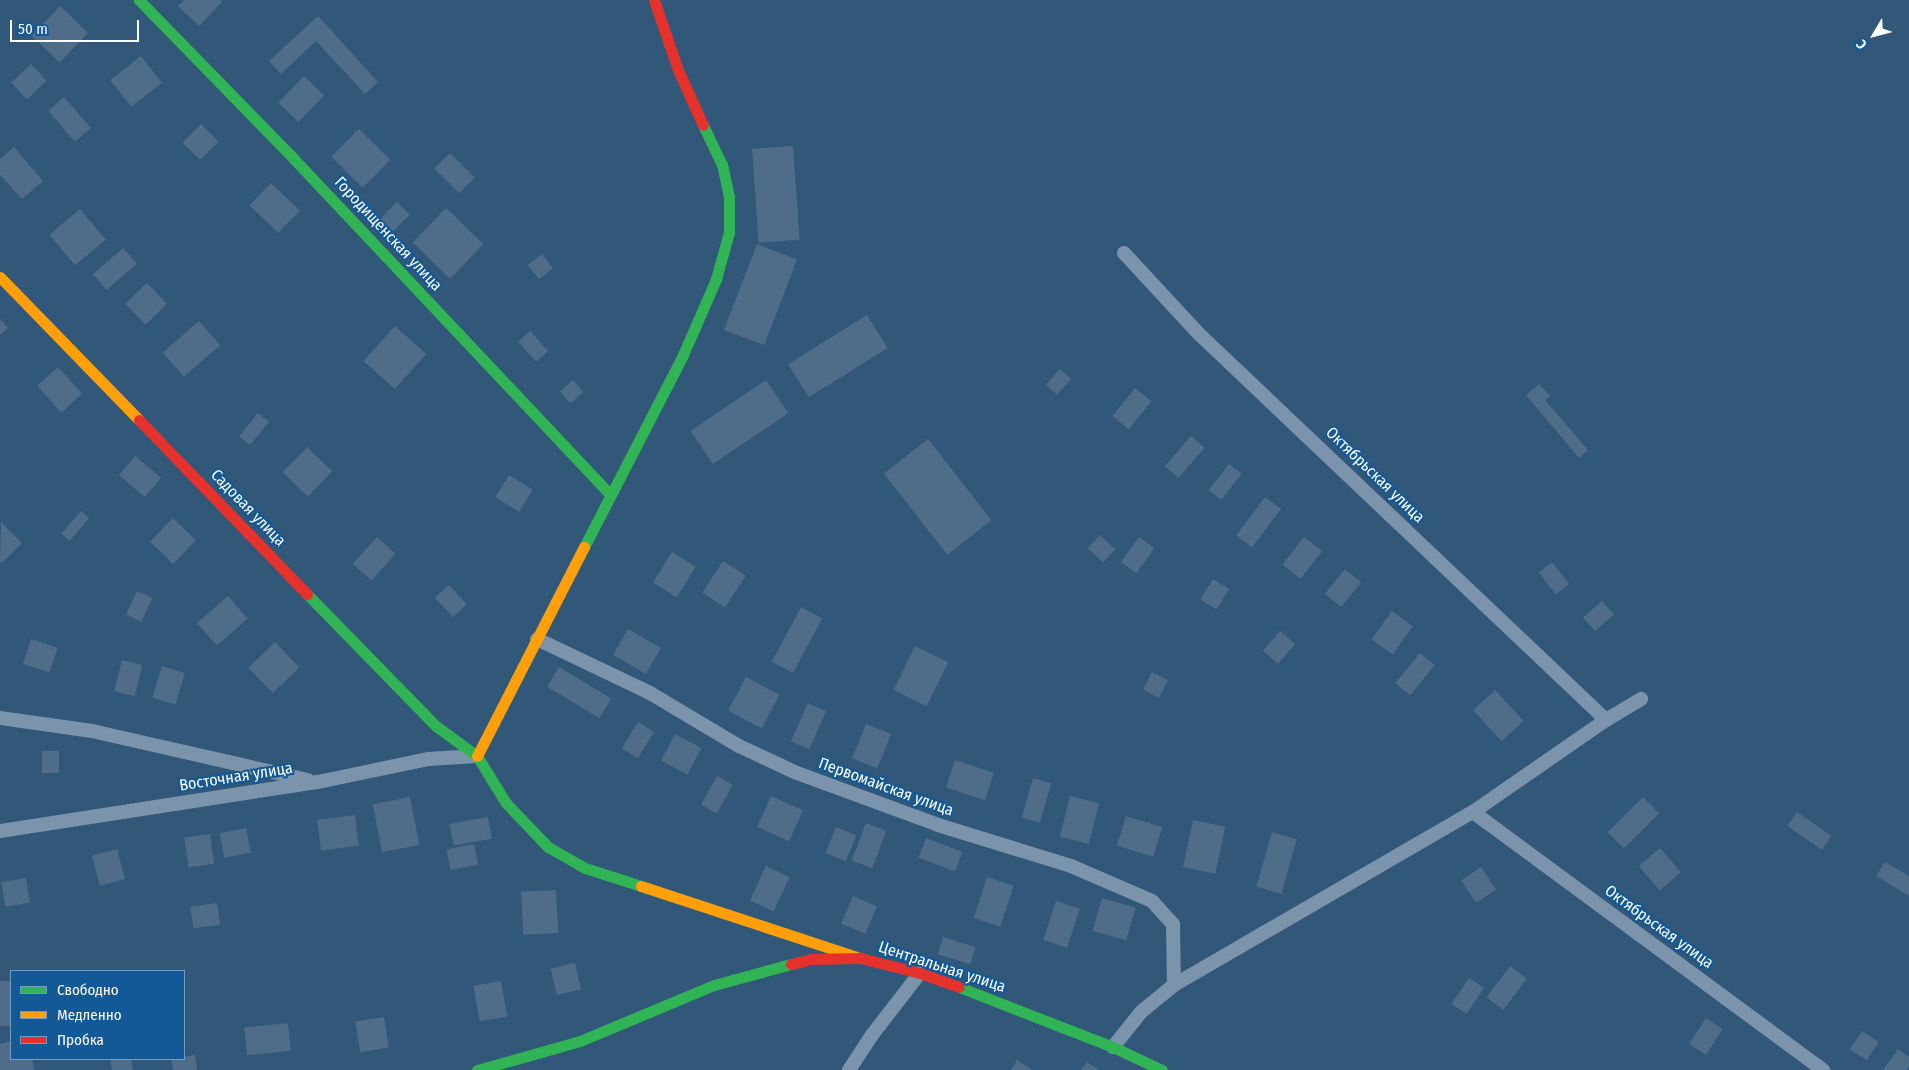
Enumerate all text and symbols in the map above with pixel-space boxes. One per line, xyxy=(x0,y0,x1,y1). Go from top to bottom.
scale bar xyxy=(12,10,141,42)
north arrow xyxy=(1849,10,1899,60)
text: 50 m xyxy=(18,20,48,38)
text: С xyxy=(1853,36,1871,52)
street label: Городищенская улица xyxy=(330,173,446,295)
street label: Октябрьская улица xyxy=(1322,423,1428,527)
street label: Садовая улица xyxy=(206,465,290,551)
street label: Первомайская улица xyxy=(816,754,956,820)
street label: Восточная улица xyxy=(178,759,294,795)
street label: Октябрьская улица xyxy=(1601,881,1717,973)
street label: Центральная улица xyxy=(876,937,1008,997)
legend xyxy=(10,970,185,1060)
text: Свободно xyxy=(57,981,119,999)
text: Медленно xyxy=(57,1006,122,1024)
text: Пробка xyxy=(57,1031,104,1049)

